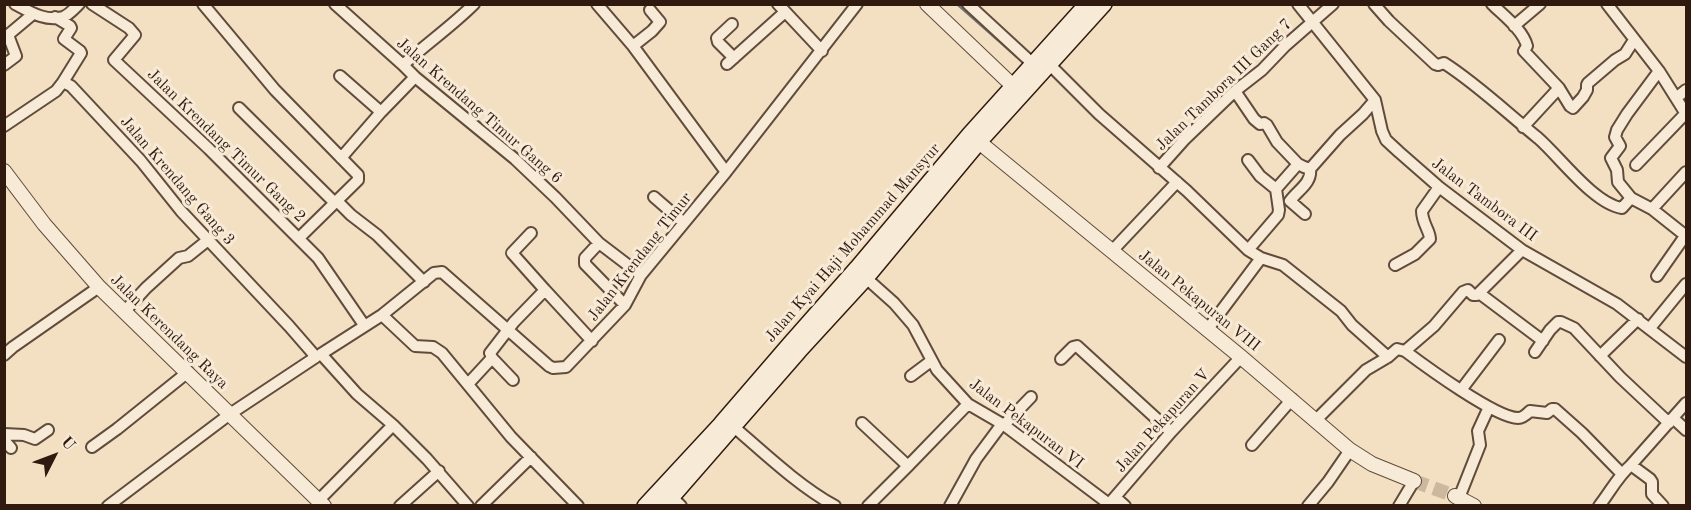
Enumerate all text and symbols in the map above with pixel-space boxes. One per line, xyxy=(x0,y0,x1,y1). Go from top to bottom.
street label: Jalan Tambora III Gang 7 xyxy=(1152,15,1296,155)
street label: Jalan Krendang Timur Gang 6 xyxy=(392,34,566,188)
street label: Jalan Krendang Timur Gang 2 xyxy=(143,65,309,227)
street label: Jalan Krendang Gang 3 xyxy=(116,112,238,250)
street label: Jalan Kyai Haji Mohammad Mansyur xyxy=(761,139,945,347)
street label: Jalan Tambora III xyxy=(1427,154,1541,246)
street label: Jalan Krendang Timur xyxy=(584,189,696,325)
street label: Jalan Pekapuran VIII xyxy=(1134,246,1264,356)
street label: Jalan Kerendang Raya xyxy=(106,271,232,393)
street label: Jalan Pekapuran V xyxy=(1112,365,1214,477)
street label: Jalan Pekapuran VI xyxy=(965,375,1087,473)
north arrow xyxy=(24,426,84,486)
text: U xyxy=(57,434,78,454)

